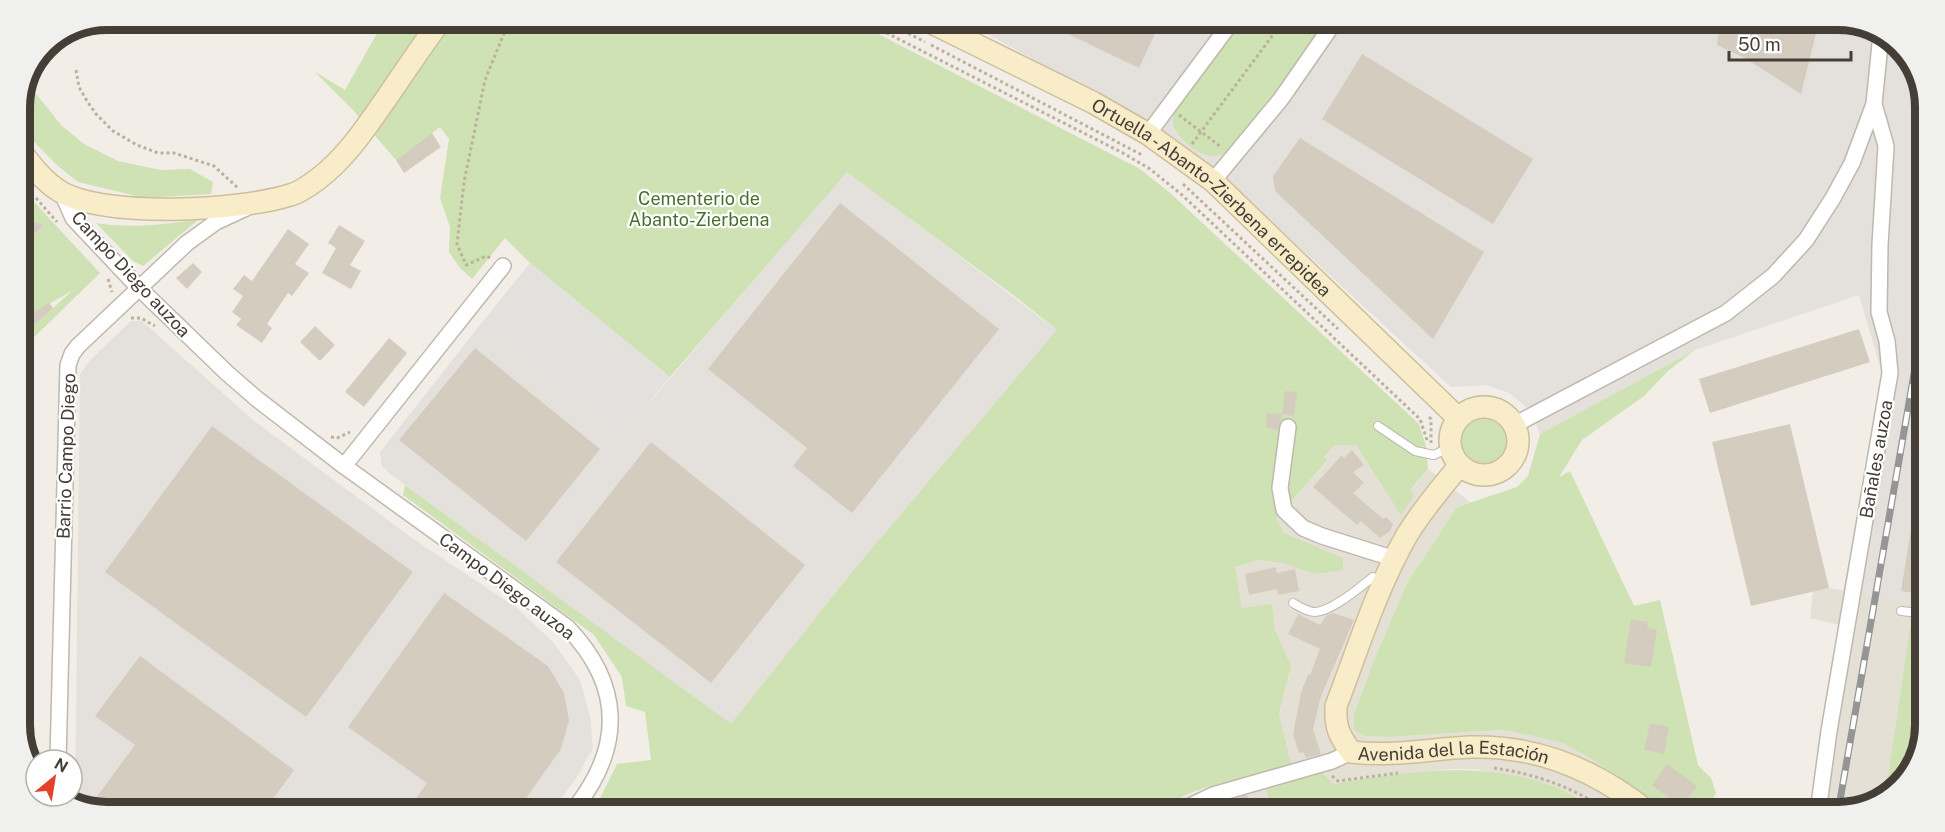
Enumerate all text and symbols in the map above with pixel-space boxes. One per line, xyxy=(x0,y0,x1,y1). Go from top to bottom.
scale bar xyxy=(1729,24,1850,62)
text: 50 m xyxy=(1738,34,1781,55)
street label: Ortuella - Abanto-Zierbena errepidea xyxy=(1088,94,1336,300)
park label: Cementerio de Abanto-Zierbena xyxy=(629,188,769,230)
street label: Campo Diego auzoa xyxy=(67,207,195,341)
street label: Barrio Campo Diego xyxy=(53,373,79,539)
street label: Bañales auzoa xyxy=(1855,398,1897,520)
street label: Campo Diego auzoa xyxy=(435,528,579,644)
street label: Avenida del la Estación xyxy=(1357,736,1552,768)
north arrow xyxy=(24,748,84,808)
text: N xyxy=(51,754,71,777)

